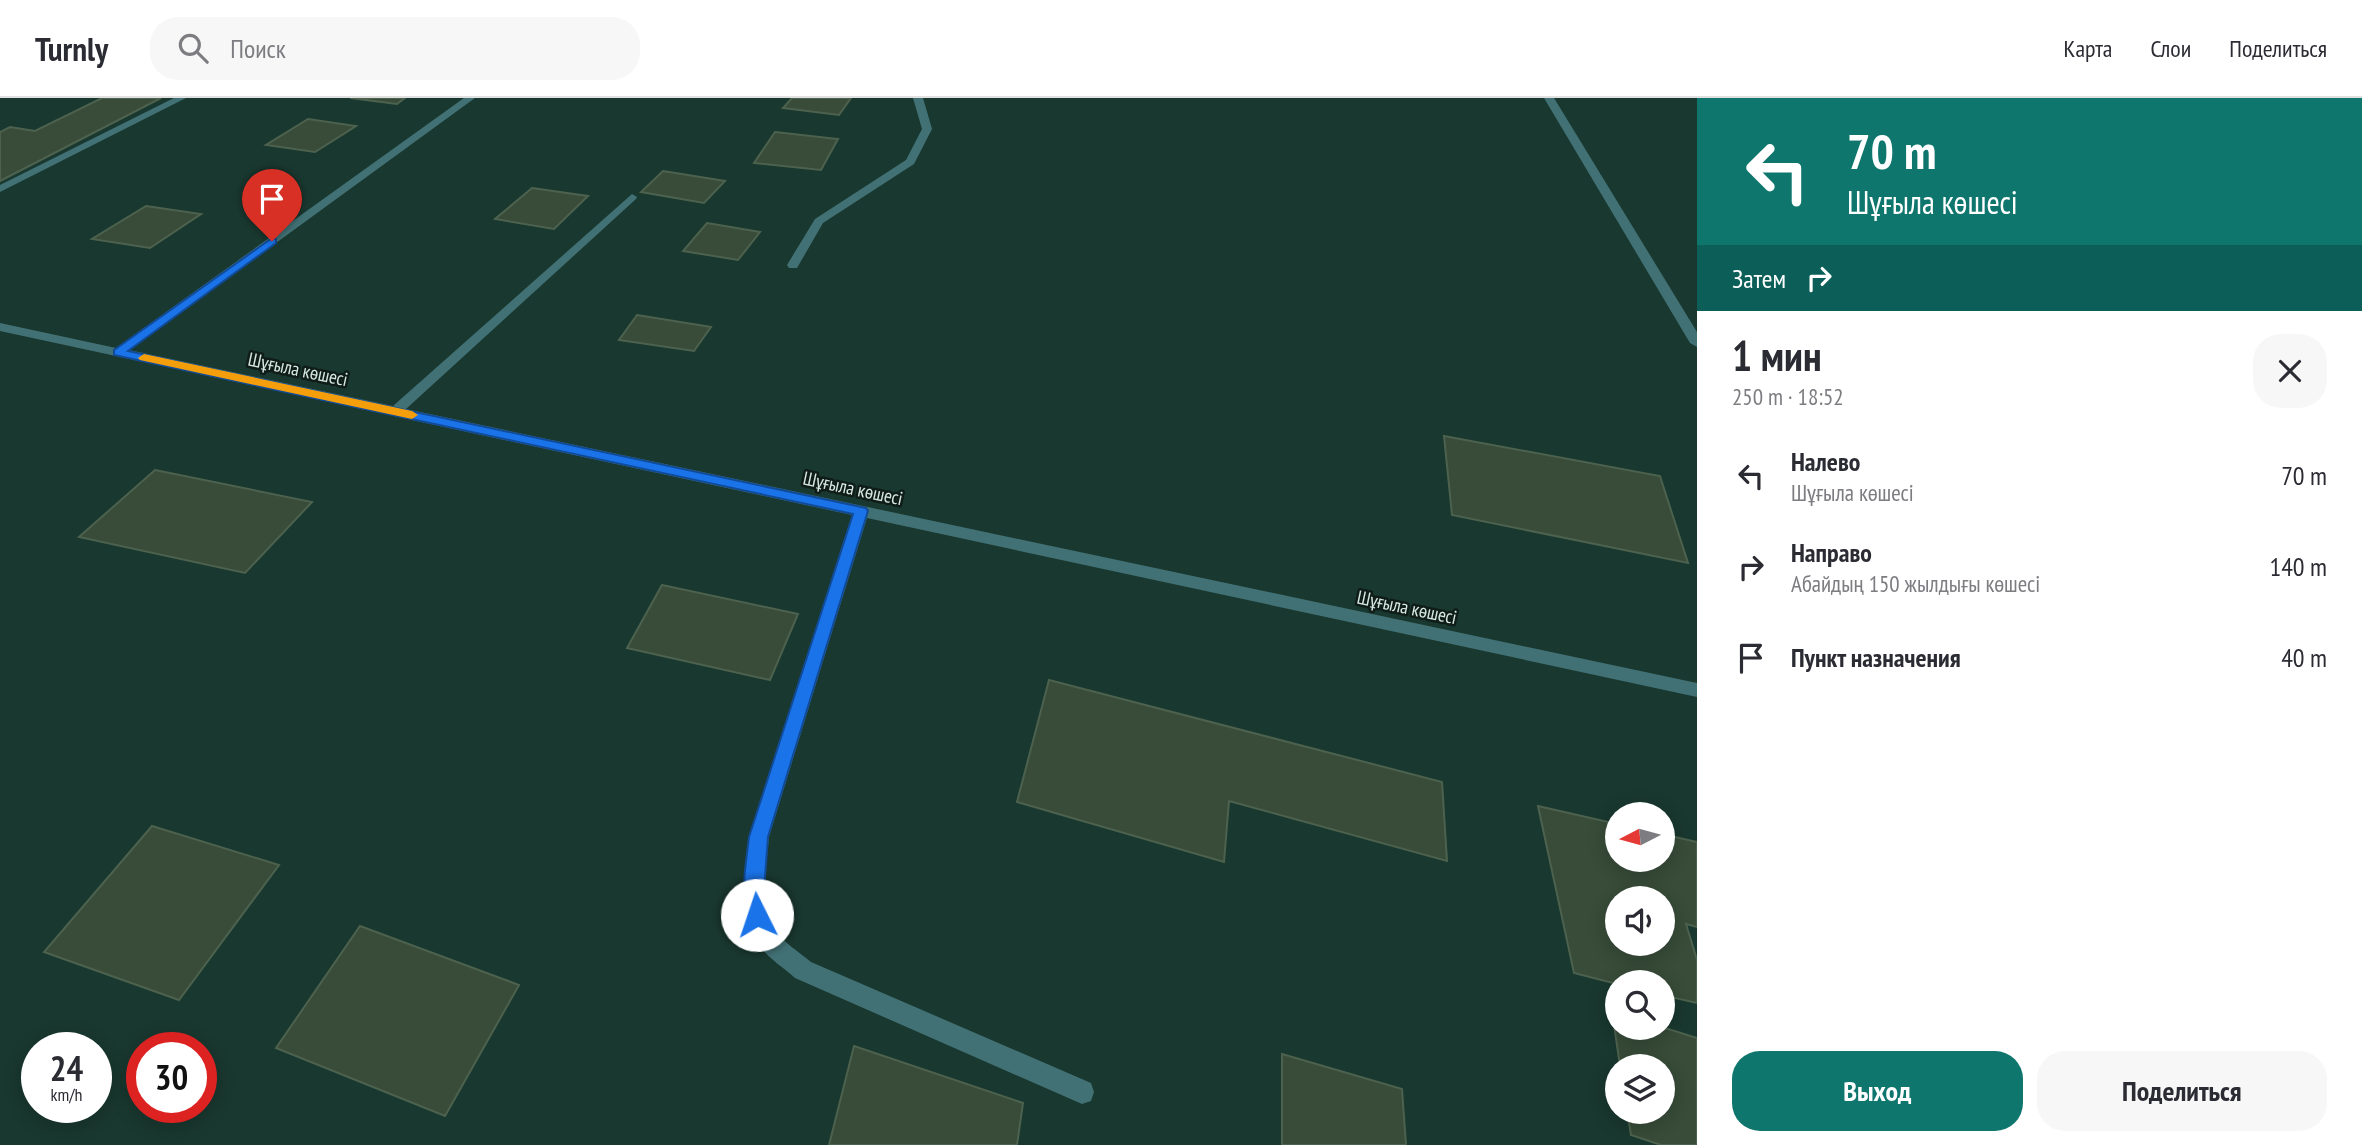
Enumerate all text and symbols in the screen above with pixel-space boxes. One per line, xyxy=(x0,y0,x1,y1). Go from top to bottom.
search box xyxy=(150,17,640,80)
text: Turnly xyxy=(35,27,108,70)
icon: search xyxy=(174,29,212,67)
text: Поиск xyxy=(230,32,286,65)
text: Карта xyxy=(2064,33,2112,64)
text: Слои xyxy=(2150,33,2191,64)
text: Поделиться xyxy=(2229,33,2327,64)
text: 70 m xyxy=(1847,119,1936,183)
icon: left xyxy=(1732,126,1823,217)
pin xyxy=(242,169,302,241)
icon: arrive xyxy=(253,180,291,218)
text: Шұғыла көшесі xyxy=(1847,181,2018,223)
icon: right xyxy=(1800,259,1838,297)
text: Затем xyxy=(1732,262,1786,295)
text: 1 мин xyxy=(1732,328,1822,383)
button: close xyxy=(2253,334,2327,408)
street label: Шұғыла көшесі xyxy=(246,347,350,391)
text: 250 m · 18:52 xyxy=(1732,382,1844,411)
text: Налево xyxy=(1791,445,1860,478)
icon: left xyxy=(1732,457,1770,495)
text: 70 m xyxy=(2281,459,2327,492)
street label: Шұғыла көшесі xyxy=(801,466,905,510)
text: Шұғыла көшесі xyxy=(1791,478,1914,507)
text: Направо xyxy=(1791,536,1872,569)
icon: right xyxy=(1732,548,1770,586)
text: 140 m xyxy=(2269,550,2327,583)
text: Абайдың 150 жылдығы көшесі xyxy=(1791,569,2040,598)
street label: Шұғыла көшесі xyxy=(1355,585,1459,629)
icon: arrive xyxy=(1732,639,1770,677)
text: Пункт назначения xyxy=(1791,641,1961,674)
text: 40 m xyxy=(2281,641,2327,674)
north arrow xyxy=(1605,802,1675,872)
map controls xyxy=(1605,802,1675,1124)
position arrow xyxy=(720,878,794,952)
button: sound xyxy=(1605,886,1675,956)
button: search xyxy=(1605,970,1675,1040)
speed limit sign: 30 xyxy=(126,1032,217,1123)
text: 24 xyxy=(50,1045,83,1091)
button: Выход xyxy=(1732,1051,2023,1131)
button: Поделиться xyxy=(2037,1051,2327,1131)
button: layers xyxy=(1605,1054,1675,1124)
text: km/h xyxy=(51,1083,82,1106)

